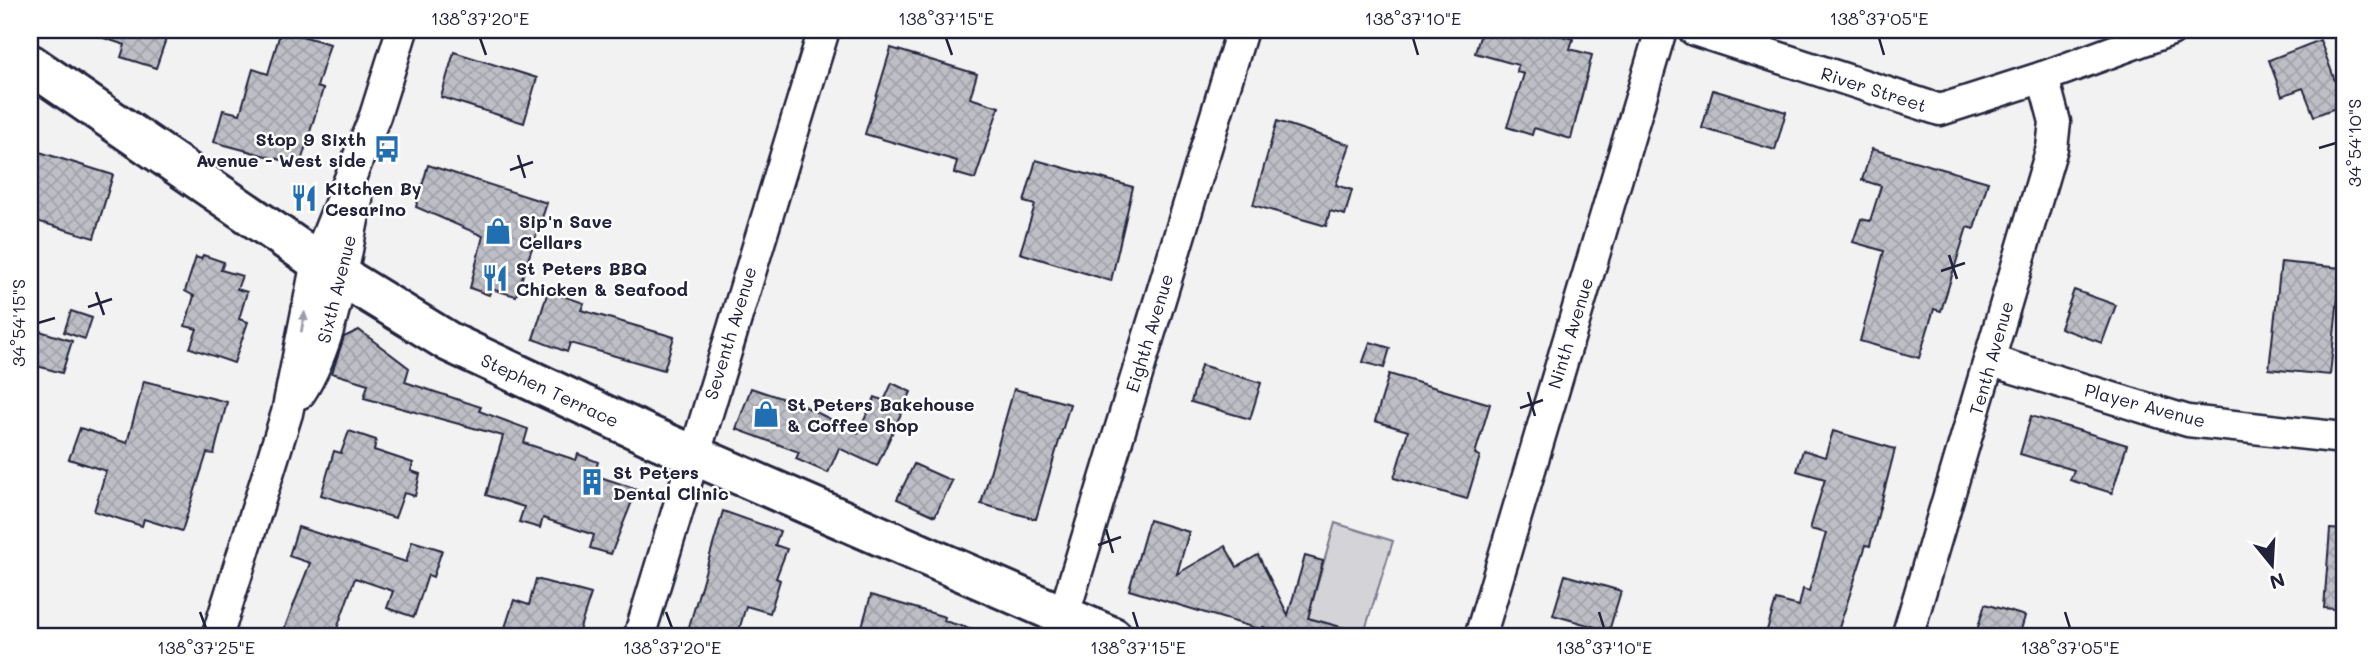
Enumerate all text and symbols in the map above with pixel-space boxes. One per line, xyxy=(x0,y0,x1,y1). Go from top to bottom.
text: 138°37'20"E xyxy=(431,6,529,30)
text: 138°37'15"E xyxy=(898,6,994,30)
text: 138°37'10"E xyxy=(1365,6,1461,30)
text: 138°37'05"E xyxy=(1829,6,1929,30)
street label: River Street xyxy=(1818,61,1930,117)
text: 34°54'10"S xyxy=(2342,99,2366,187)
place label: Stop 9 Sixth Avenue - West side xyxy=(196,127,366,172)
bus stop icon: Stop 9 Sixth Avenue - West side xyxy=(372,134,402,164)
place label: Kitchen By Cesarino xyxy=(325,176,422,221)
restaurant icon: Kitchen By Cesarino xyxy=(289,183,319,213)
place label: Sip'n Save Cellars xyxy=(519,209,612,254)
shop icon: Sip'n Save Cellars xyxy=(483,216,513,246)
street label: Sixth Avenue xyxy=(311,232,361,346)
place label: St Peters BBQ Chicken & Seafood xyxy=(516,256,688,301)
restaurant icon: St Peters BBQ Chicken & Seafood xyxy=(480,263,510,293)
street label: Seventh Avenue xyxy=(698,263,762,403)
street label: Eighth Avenue xyxy=(1120,271,1178,395)
street label: Ninth Avenue xyxy=(1542,275,1598,391)
text: 34°54'15"S xyxy=(6,279,30,367)
street label: Tenth Avenue xyxy=(1963,298,2019,418)
one-way arrow xyxy=(298,311,309,333)
street label: Stephen Terrace xyxy=(477,348,623,432)
street label: Player Avenue xyxy=(2082,377,2208,433)
place label: St Peters Bakehouse & Coffee Shop xyxy=(787,392,975,437)
shop icon: St Peters Bakehouse & Coffee Shop xyxy=(751,399,781,429)
place label: St Peters Dental Clinic xyxy=(613,460,729,505)
building icon: St Peters Dental Clinic xyxy=(577,467,607,497)
north arrow xyxy=(2238,530,2308,600)
text: N xyxy=(2267,568,2288,596)
text: 138°37'25"E xyxy=(157,635,255,659)
text: 138°37'20"E xyxy=(623,635,721,659)
text: 138°37'15"E xyxy=(1090,635,1186,659)
text: 138°37'10"E xyxy=(1556,635,1652,659)
text: 138°37'05"E xyxy=(2020,635,2120,659)

